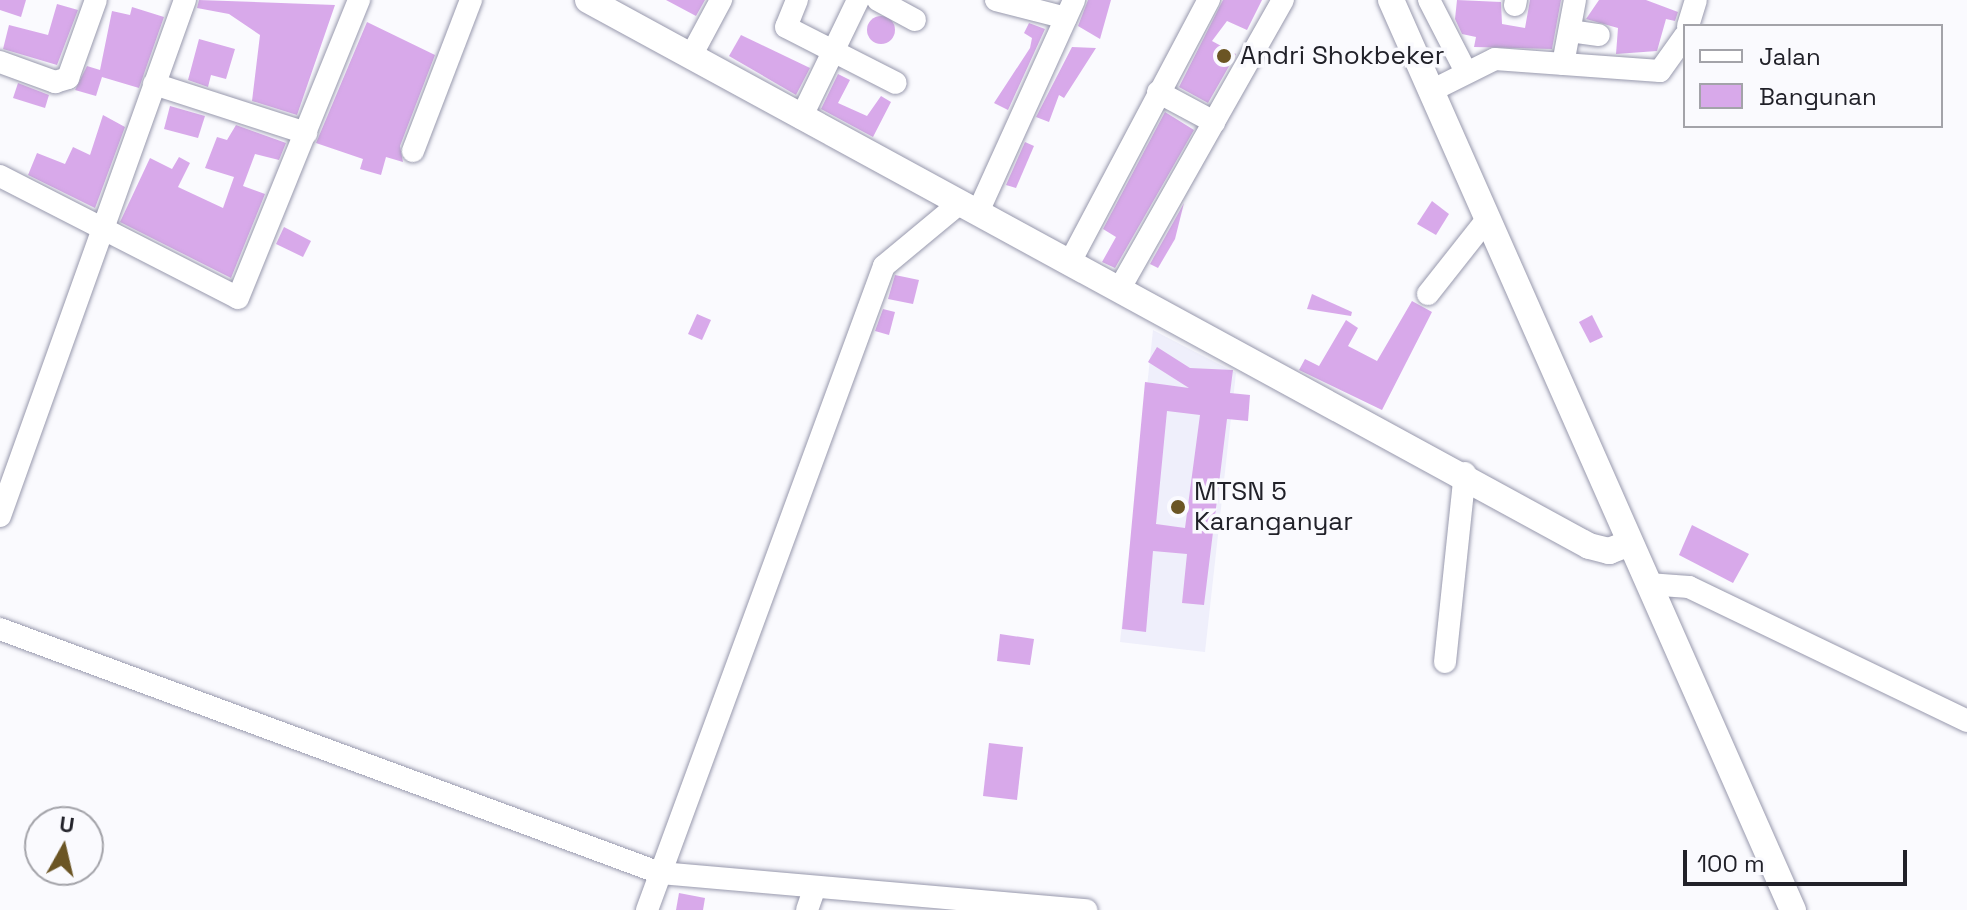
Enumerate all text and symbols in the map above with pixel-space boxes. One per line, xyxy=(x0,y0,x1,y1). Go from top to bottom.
legend xyxy=(1683,24,1943,128)
place label: Andri Shokbeker xyxy=(1240,40,1444,72)
text: Jalan xyxy=(1759,41,1821,72)
marker: Andri Shokbeker xyxy=(1215,47,1233,65)
text: Bangunan xyxy=(1759,81,1877,112)
place label: MTSN 5 Karanganyar xyxy=(1194,476,1353,538)
marker: MTSN 5 Karanganyar xyxy=(1169,498,1187,516)
north arrow xyxy=(24,806,104,886)
text: U xyxy=(58,809,76,839)
scale bar xyxy=(1687,834,1911,884)
text: 100 m xyxy=(1697,848,1765,879)

